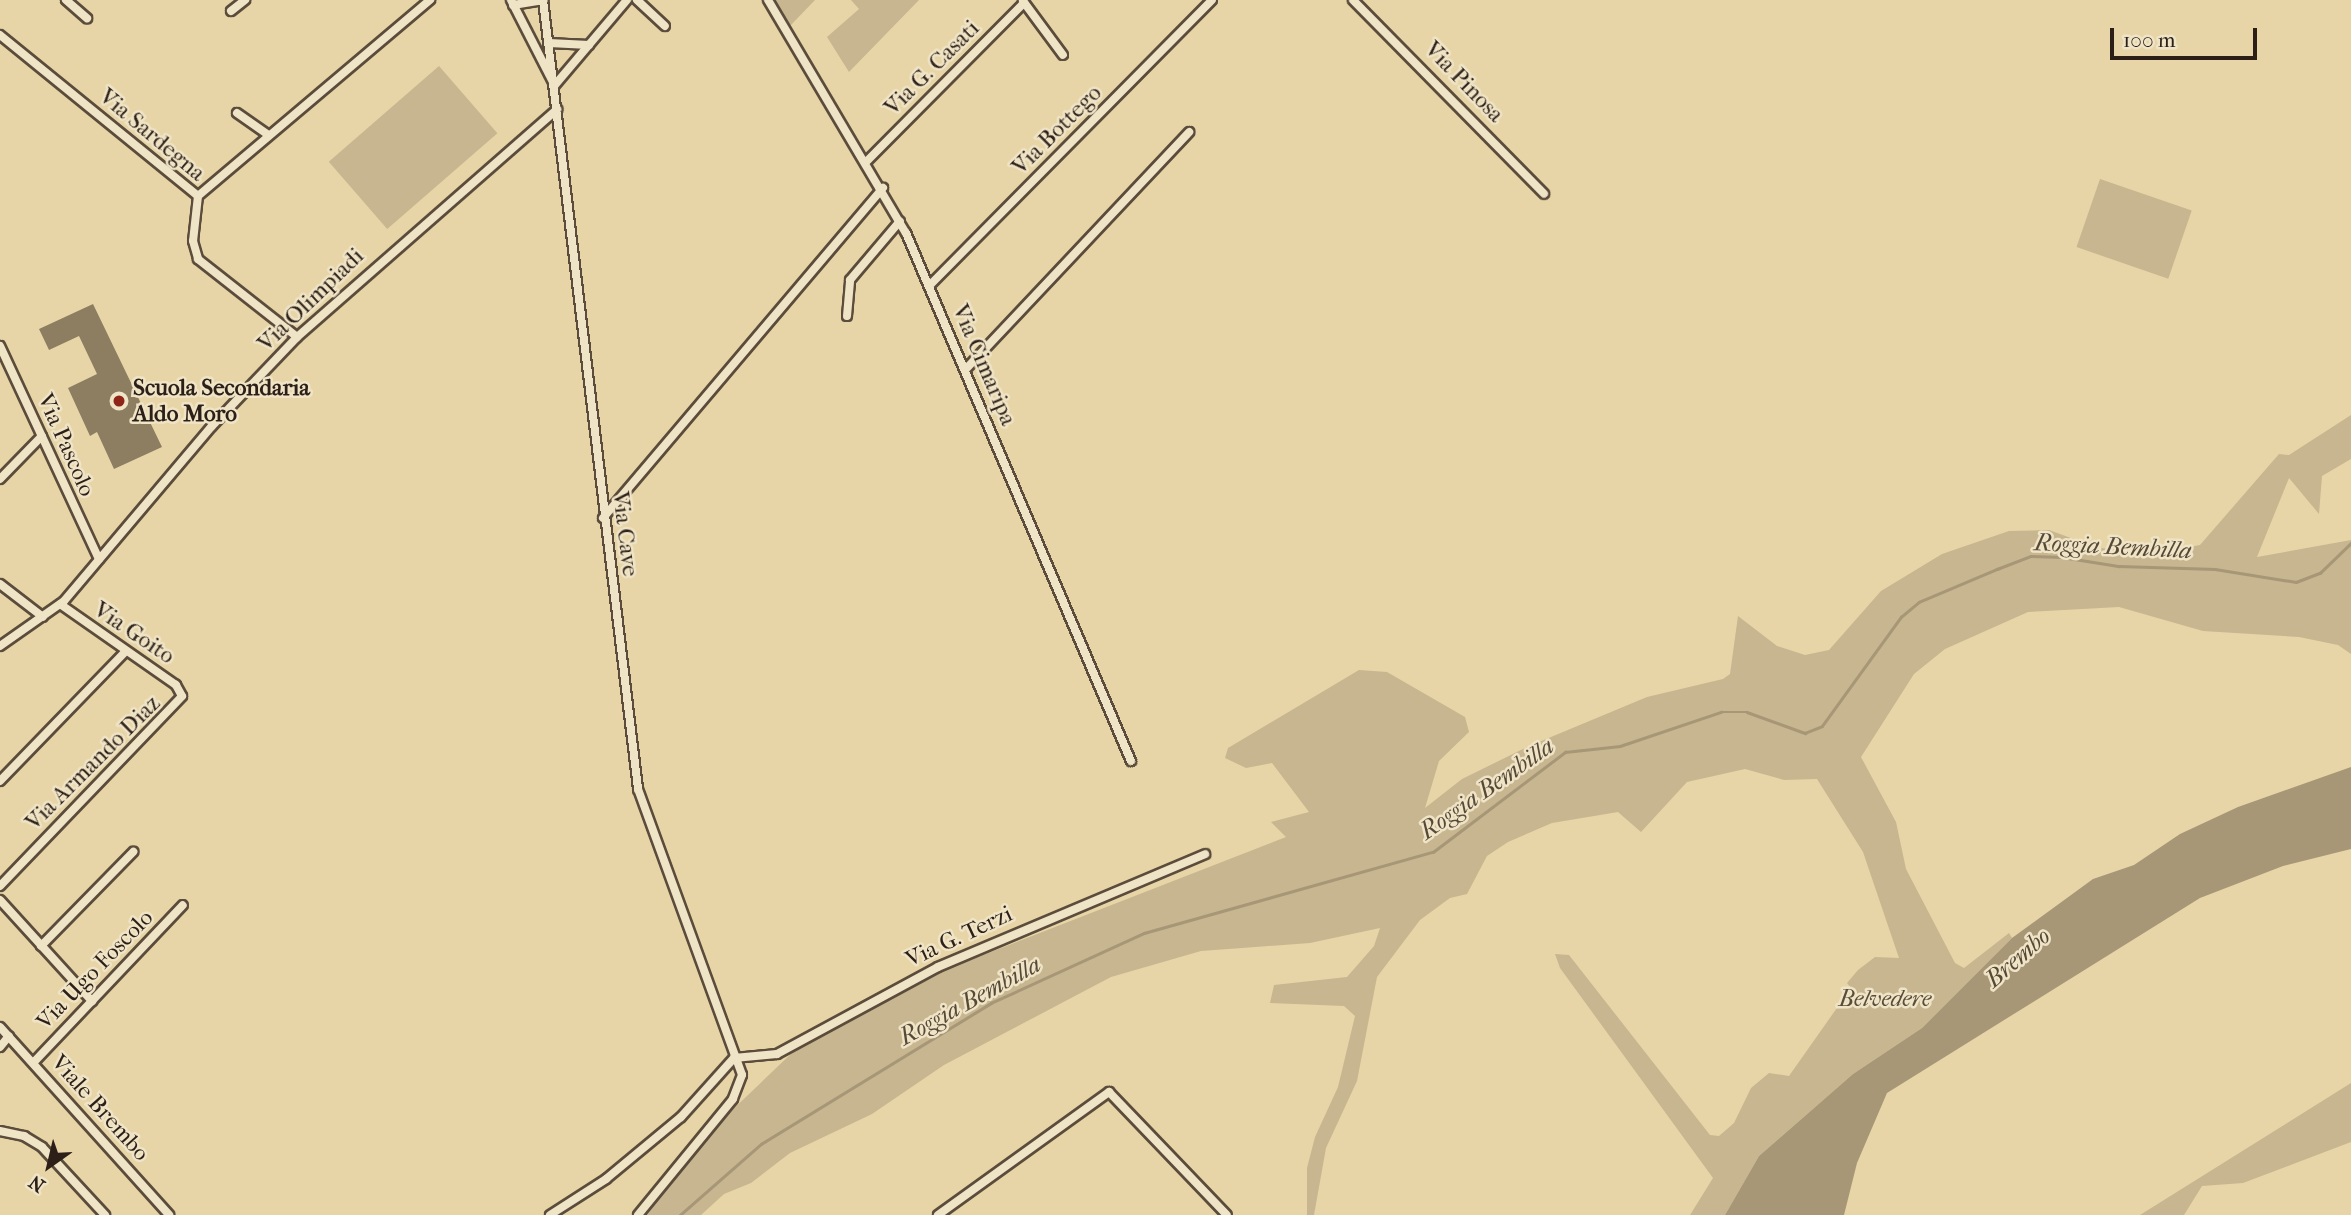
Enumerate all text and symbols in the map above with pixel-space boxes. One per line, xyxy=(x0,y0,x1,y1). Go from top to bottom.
scale bar xyxy=(2113,14,2260,58)
street label: Via G. Casati xyxy=(879,15,985,121)
text: 100 m xyxy=(2123,28,2176,52)
street label: Via Pinosa xyxy=(1419,36,1509,128)
street label: Via Bottego xyxy=(1006,79,1108,181)
street label: Via Sardegna xyxy=(93,83,211,187)
street label: Via Olimpiadi xyxy=(252,243,370,357)
street label: Via Cimaripa xyxy=(946,300,1022,430)
place label: Scuola Secondaria Aldo Moro xyxy=(133,374,310,428)
street label: Via Pascolo xyxy=(31,389,101,501)
marker: Scuola Secondaria Aldo Moro xyxy=(111,393,127,409)
street label: Via Cave xyxy=(606,490,644,578)
water label: Roggia Bembilla xyxy=(2034,528,2192,566)
street label: Via Goito xyxy=(88,596,180,670)
street label: Via Armando Diaz xyxy=(20,690,166,836)
water label: Roggia Bembilla xyxy=(1414,732,1560,846)
street label: Via G. Terzi xyxy=(901,900,1017,974)
street label: Via Ugo Foscolo xyxy=(31,904,159,1036)
water label: Brembo xyxy=(1980,922,2056,994)
water label: Roggia Bembilla xyxy=(894,950,1046,1052)
park label: Belvedere xyxy=(1839,985,1931,1013)
street label: Viale Brembo xyxy=(45,1049,155,1167)
north arrow xyxy=(14,1131,84,1201)
text: N xyxy=(25,1170,49,1197)

